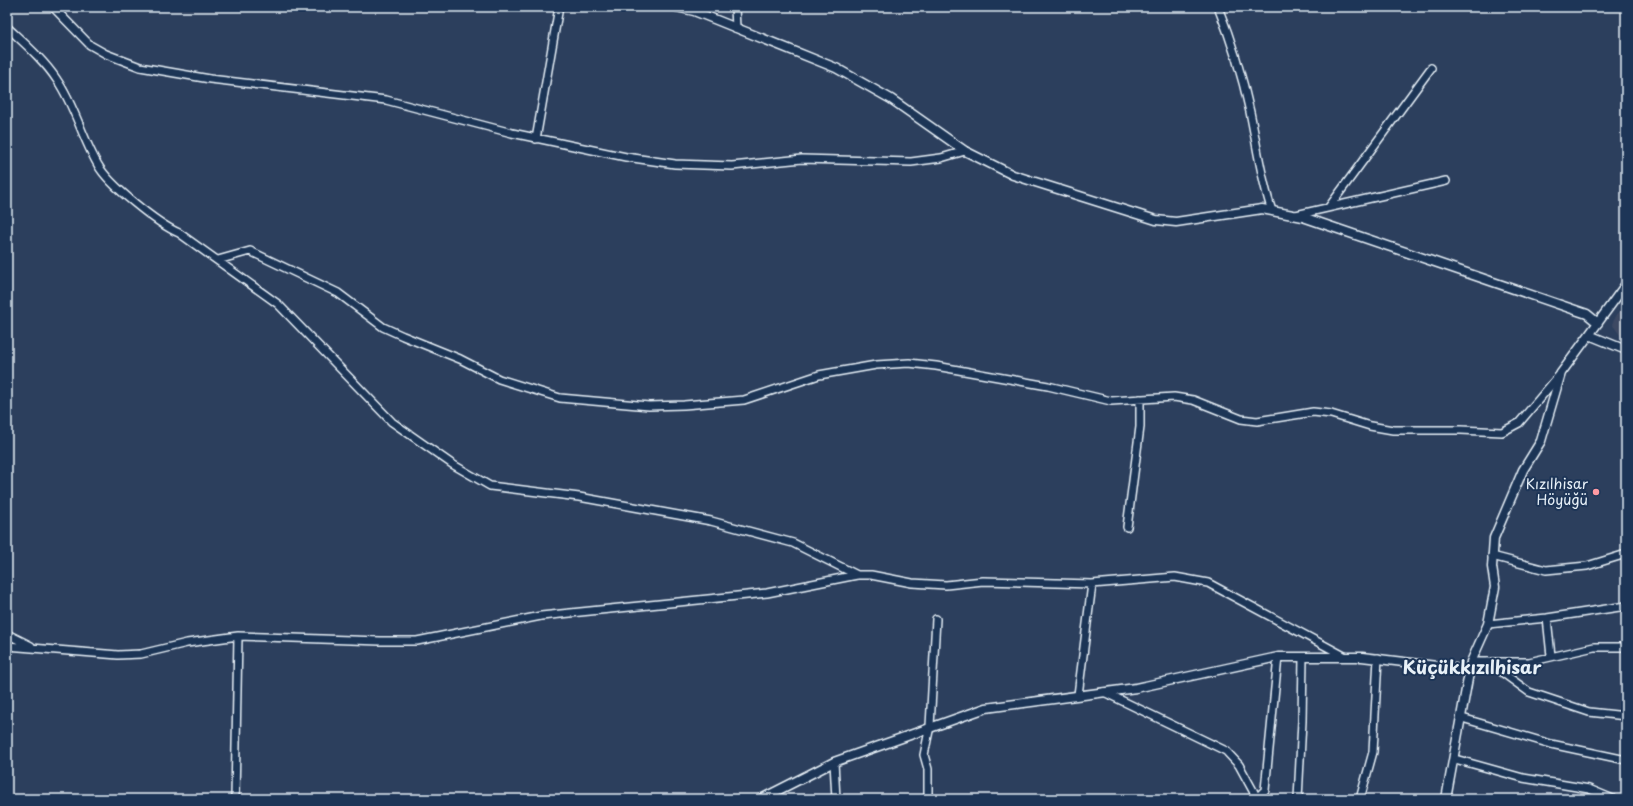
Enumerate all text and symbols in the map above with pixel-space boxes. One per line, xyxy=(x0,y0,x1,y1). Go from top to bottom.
place label: Kızılhisar Höyüğü xyxy=(1526,473,1589,510)
marker: Kızılhisar Höyüğü xyxy=(1591,487,1601,497)
district label: Küçükkızılhisar xyxy=(1403,653,1542,680)

